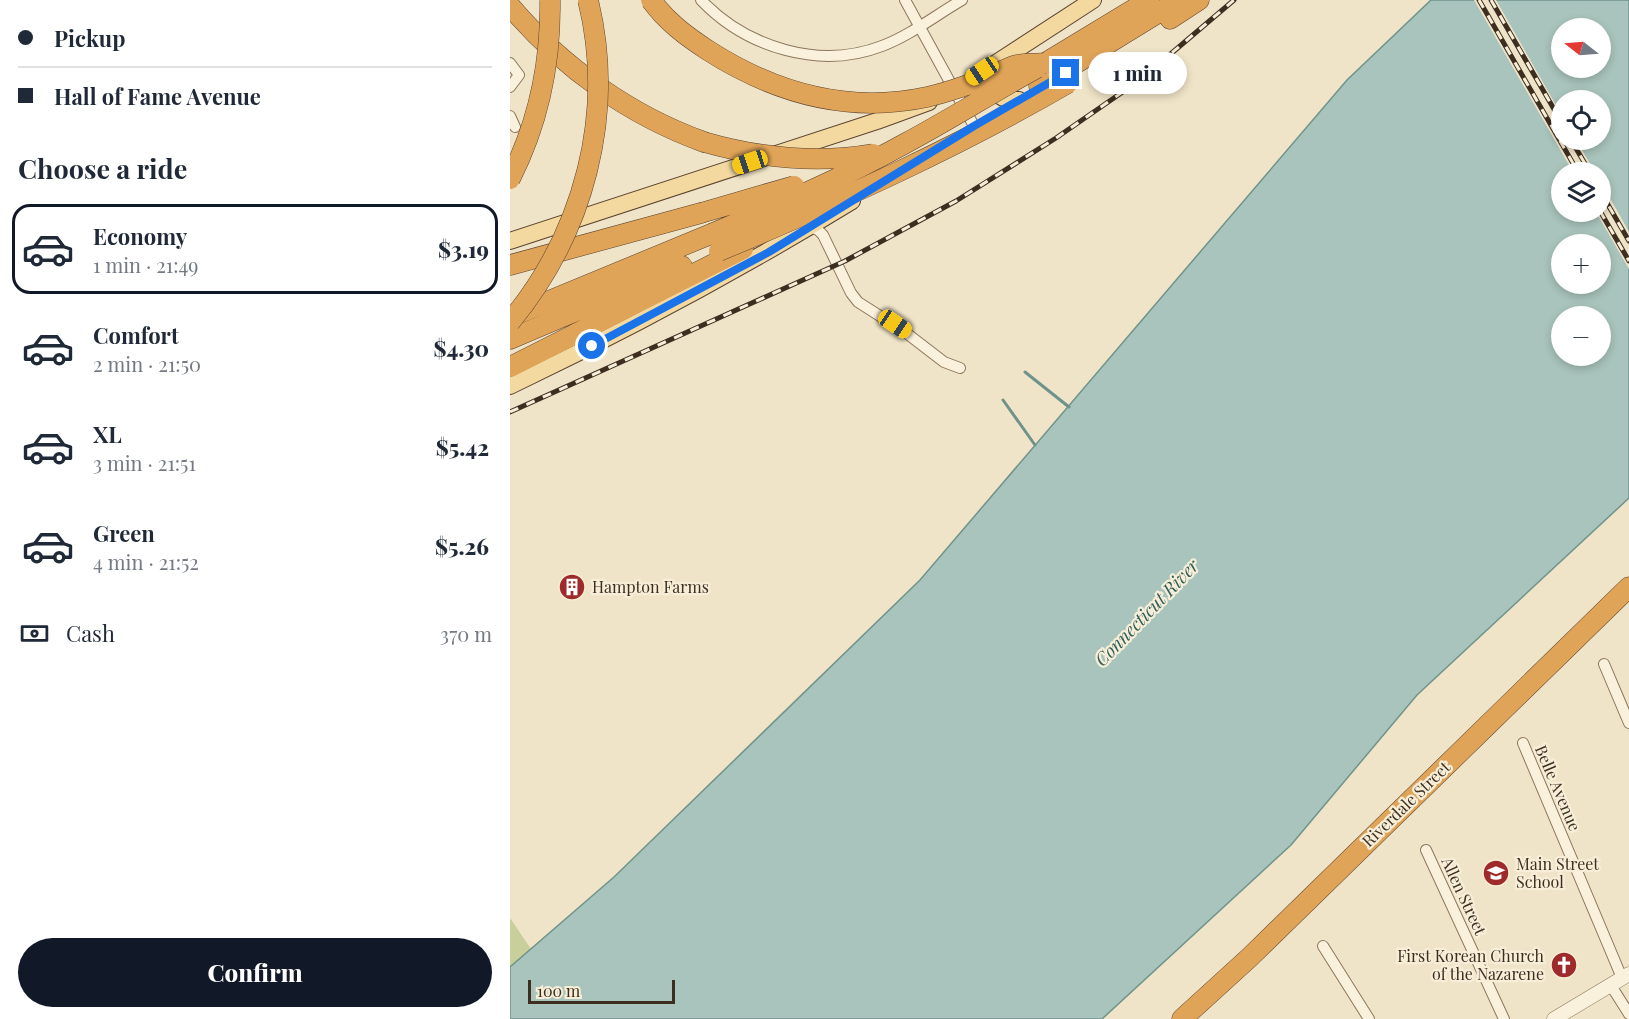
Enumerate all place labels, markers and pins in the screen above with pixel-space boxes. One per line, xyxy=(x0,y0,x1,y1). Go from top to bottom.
building icon: Hampton Farms xyxy=(557,572,587,602)
place label: Hampton Farms xyxy=(592,576,709,597)
place label: Main Street School xyxy=(1516,853,1599,892)
school or university icon: Main Street School xyxy=(1481,858,1511,888)
place label: First Korean Church of the Nazarene xyxy=(1397,945,1545,984)
church icon: First Korean Church of the Nazarene xyxy=(1549,950,1579,980)

